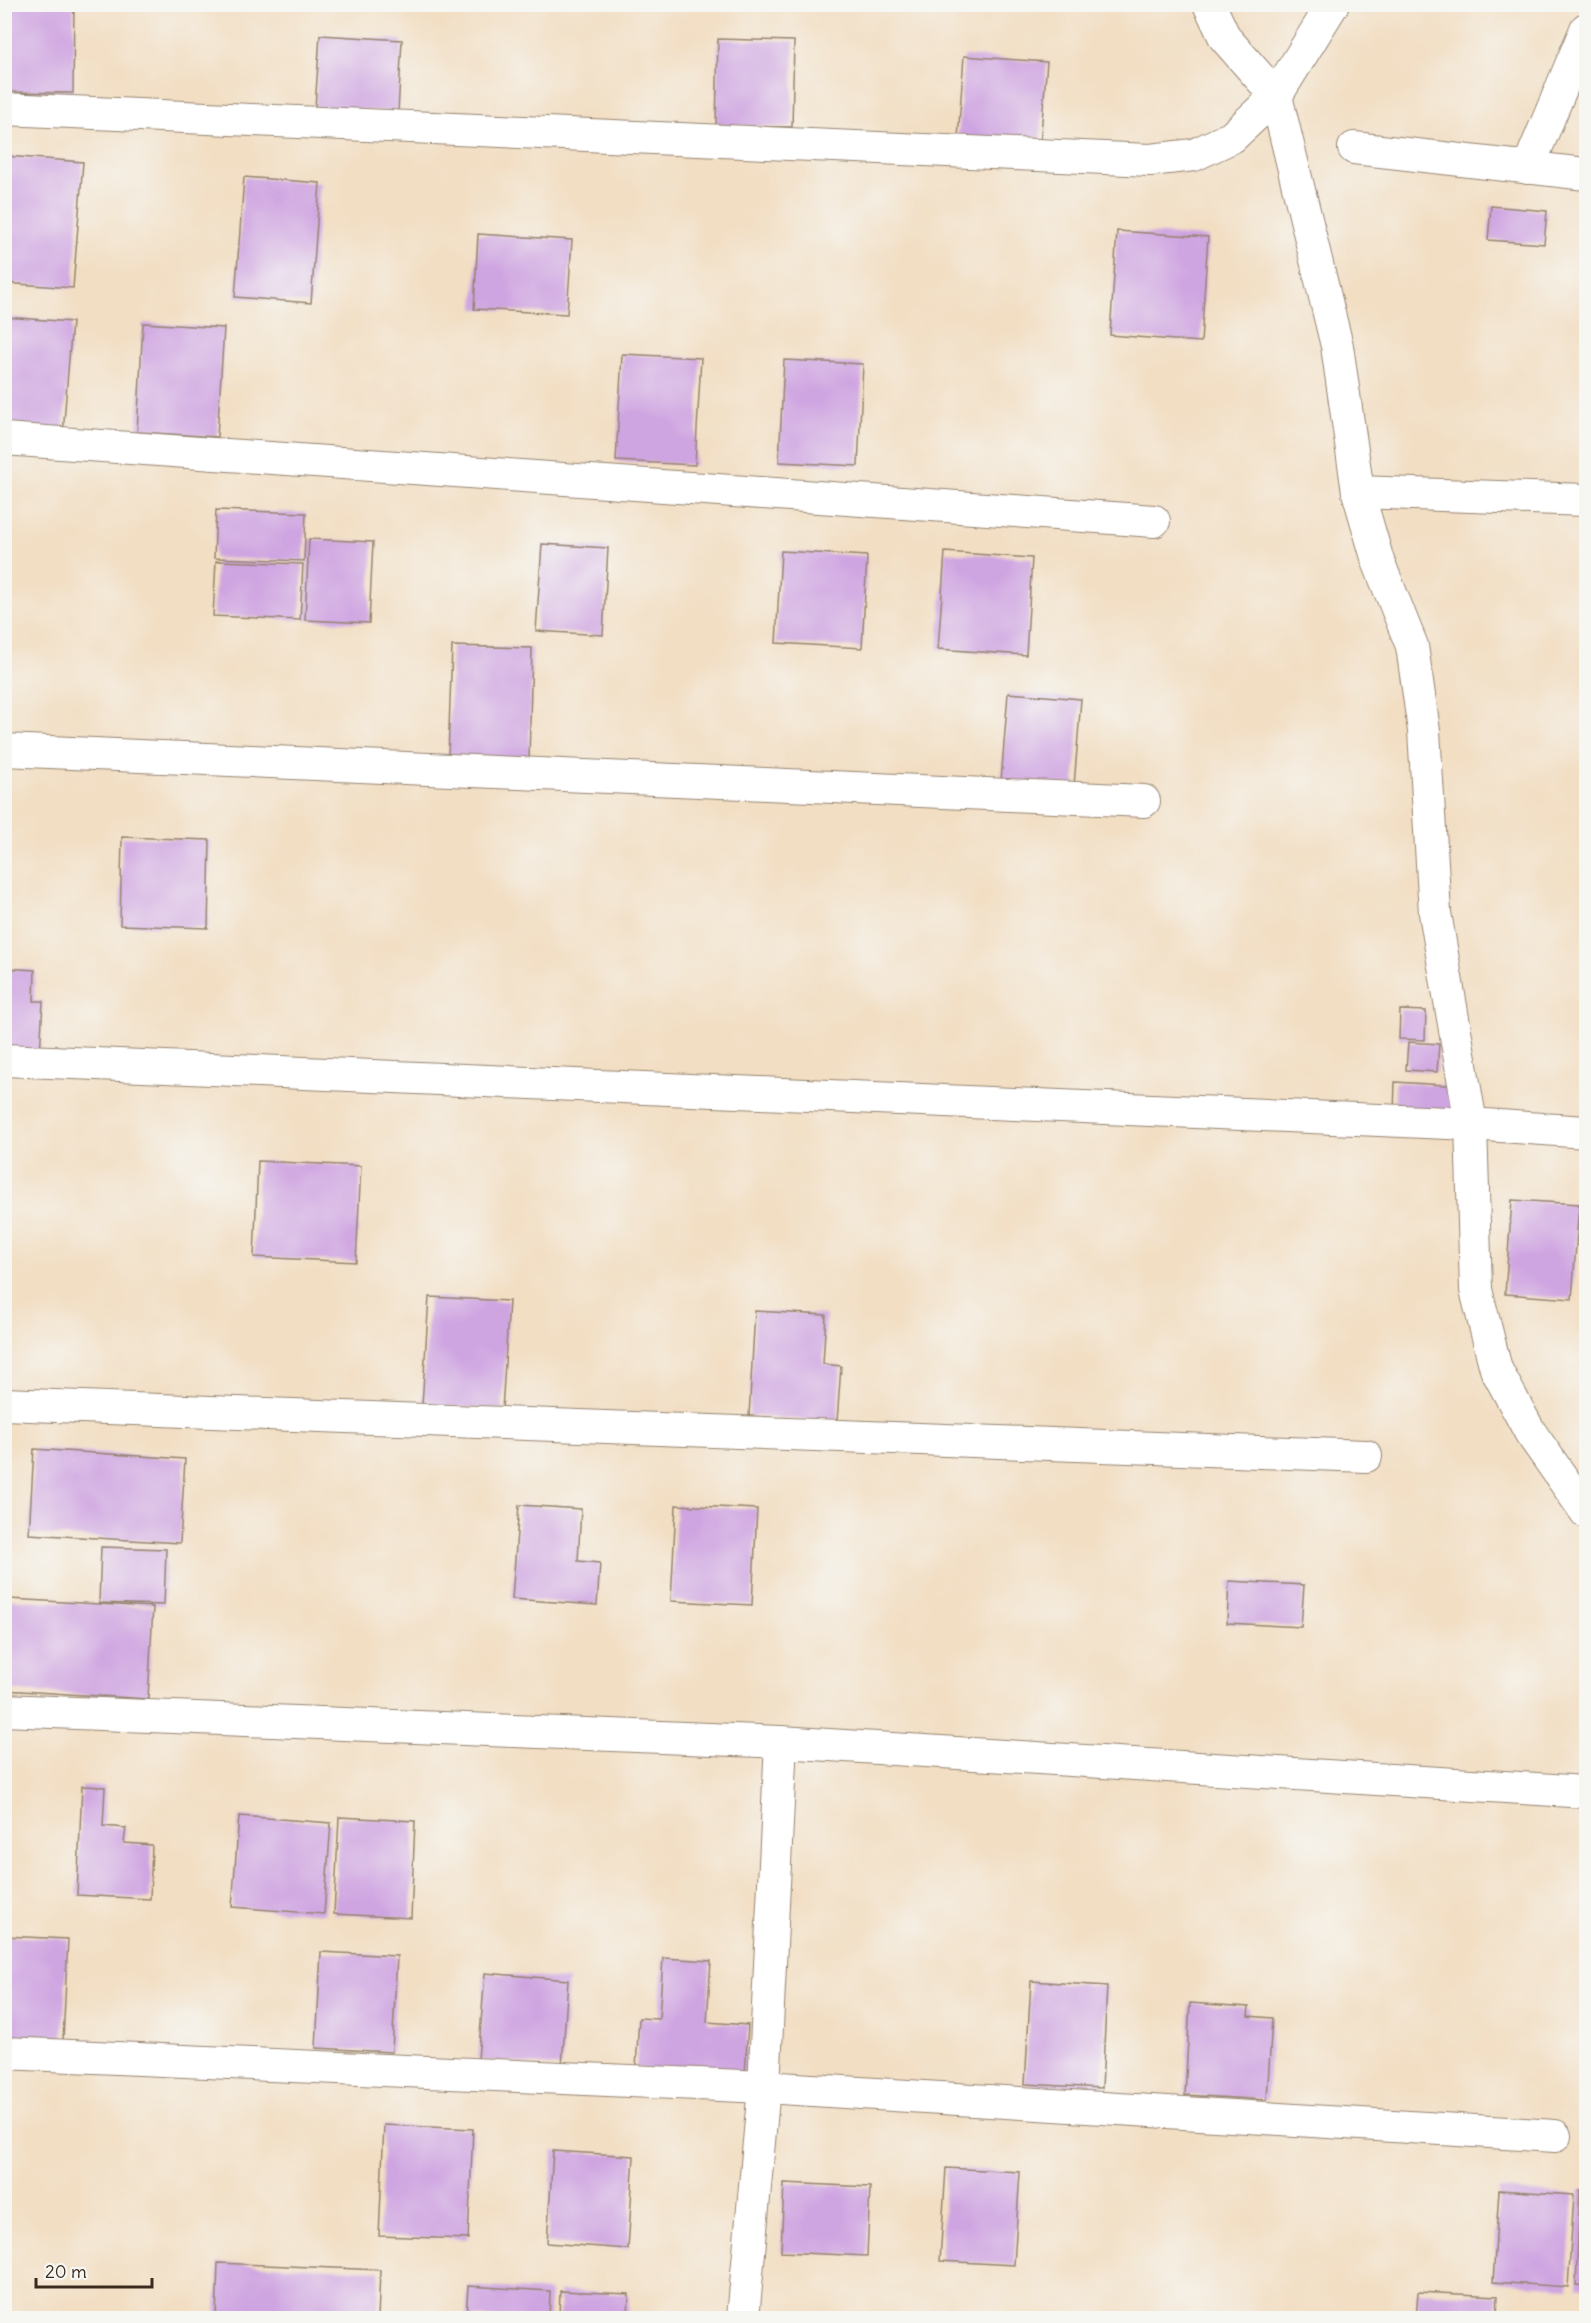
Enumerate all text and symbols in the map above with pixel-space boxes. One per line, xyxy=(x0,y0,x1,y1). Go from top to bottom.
scale bar xyxy=(36,2251,152,2289)
text: 20 m xyxy=(45,2260,87,2283)

